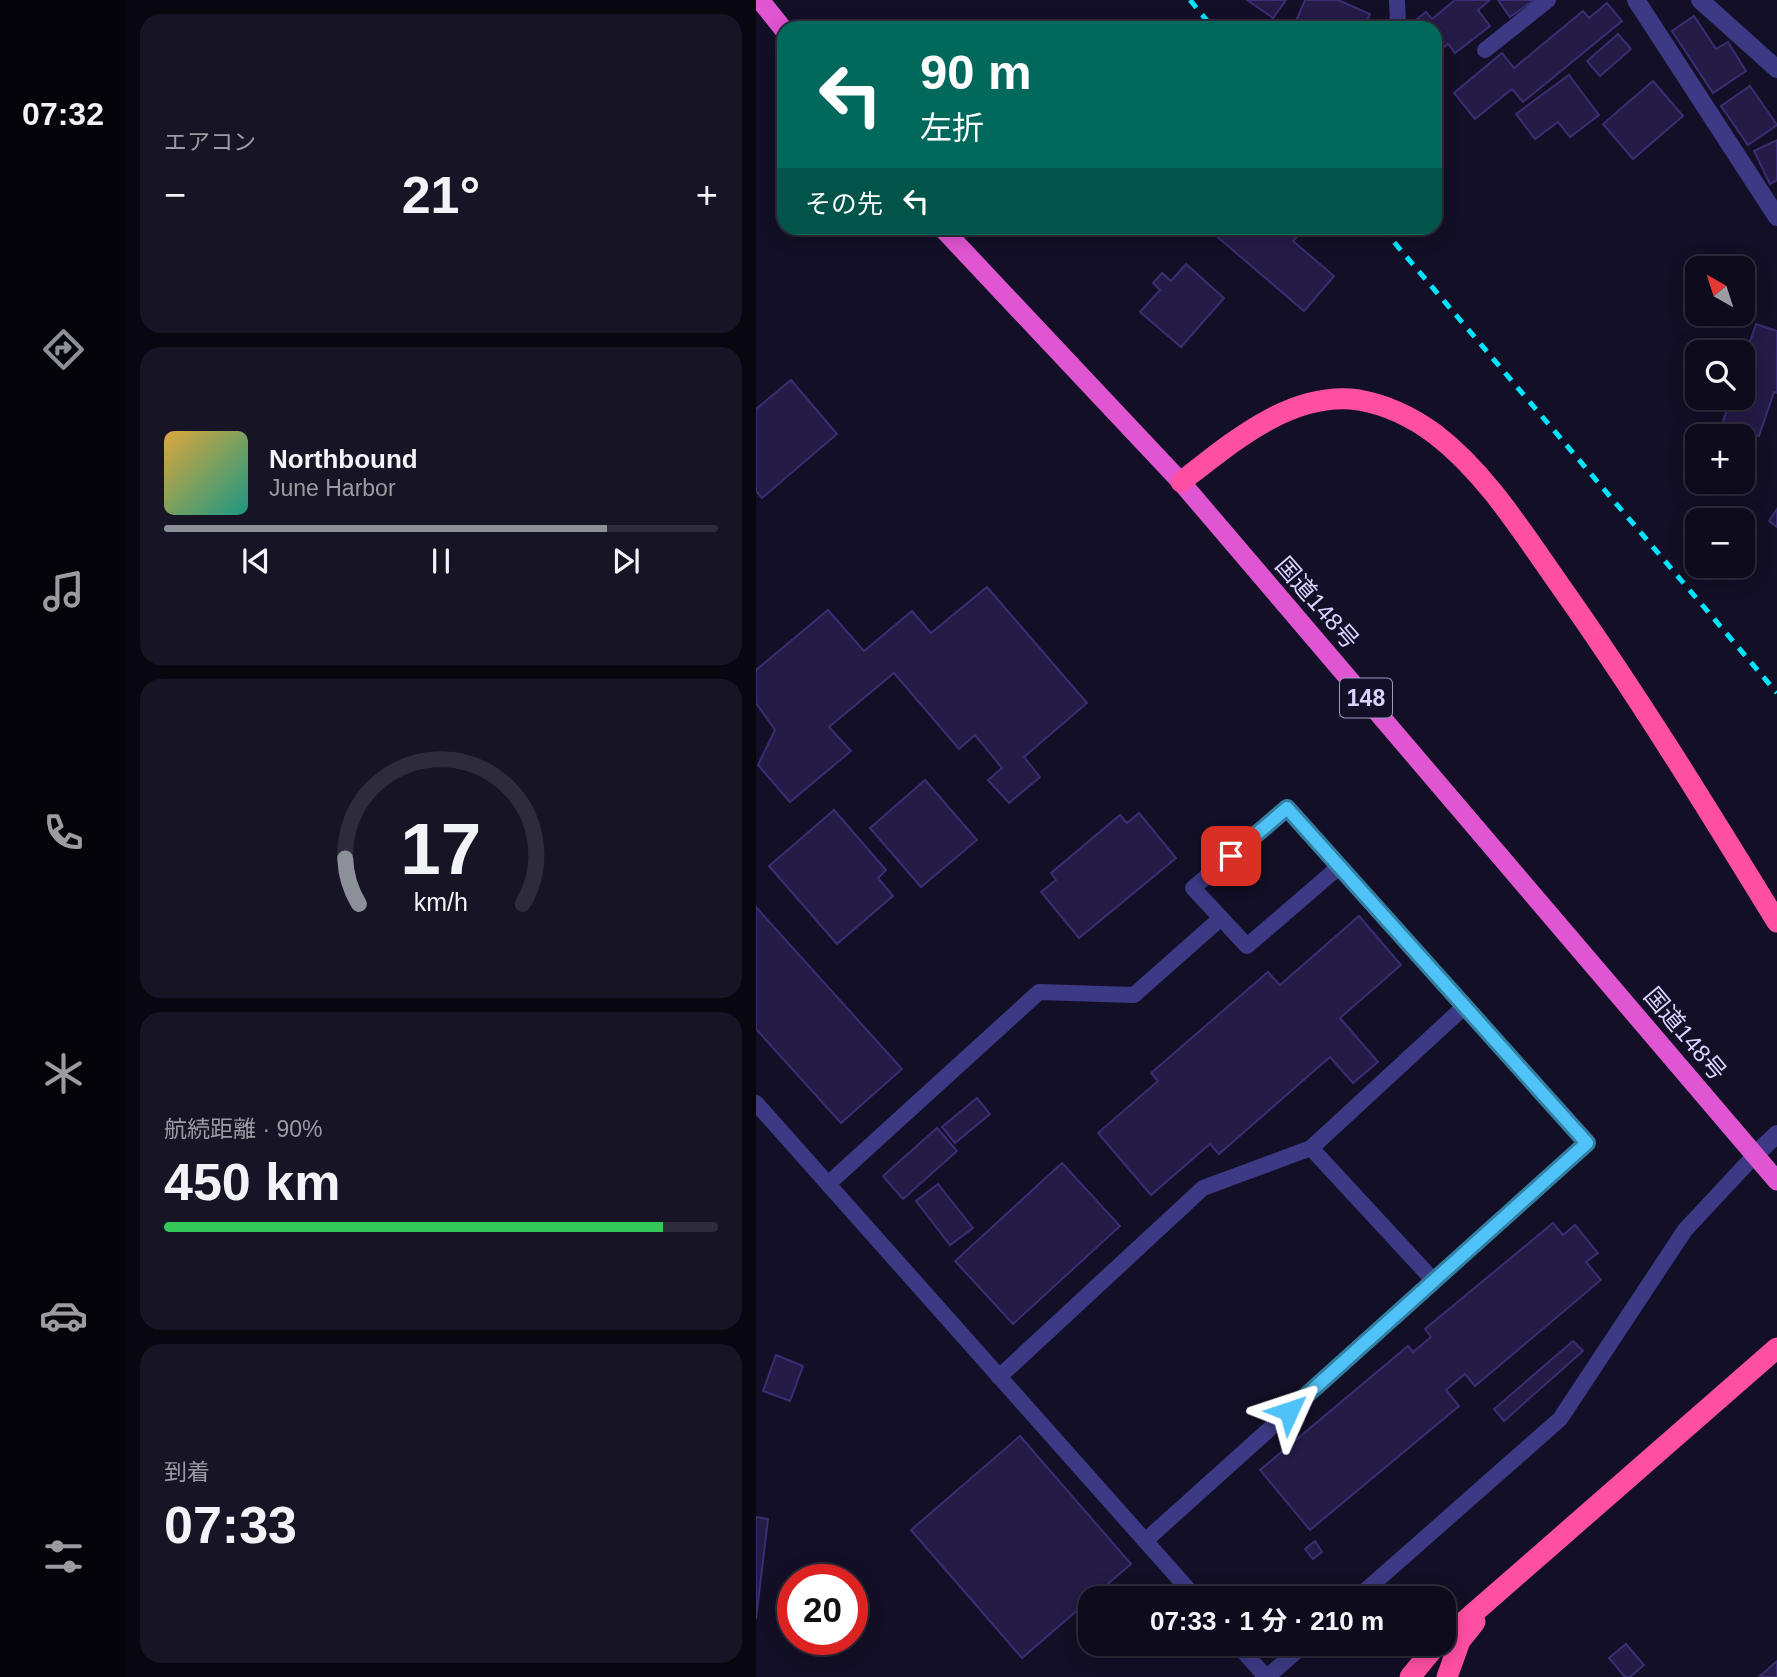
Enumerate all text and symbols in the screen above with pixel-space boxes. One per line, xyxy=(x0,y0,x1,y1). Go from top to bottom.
text: 90 m xyxy=(920,45,1032,99)
icon: left xyxy=(805,49,896,140)
text: 07:32 xyxy=(22,96,104,132)
text: 左折 xyxy=(920,110,984,146)
text: エアコン xyxy=(164,129,256,155)
text: 21° xyxy=(402,166,480,224)
text: − xyxy=(164,174,186,216)
text: + xyxy=(696,174,718,216)
icon: left xyxy=(897,182,935,220)
text: その先 xyxy=(805,189,883,219)
north arrow xyxy=(1685,256,1755,326)
map controls xyxy=(1685,256,1755,578)
icon: directions xyxy=(39,325,88,374)
button: search xyxy=(1685,340,1755,410)
button: + xyxy=(1685,424,1755,494)
text: Northbound xyxy=(269,444,418,474)
text: June Harbor xyxy=(269,475,396,501)
button: − xyxy=(1685,508,1755,578)
icon: previous xyxy=(237,542,275,580)
icon: pause xyxy=(422,542,460,580)
icon: next xyxy=(607,542,645,580)
street label: 国道148号 xyxy=(1270,552,1364,654)
icon: music xyxy=(39,567,88,616)
road number: 148 xyxy=(1340,678,1392,718)
icon: phone xyxy=(39,808,88,857)
text: 17 xyxy=(401,809,481,890)
pin xyxy=(1201,826,1261,886)
icon: arrive xyxy=(1212,837,1250,875)
text: km/h xyxy=(414,888,468,916)
street label: 国道148号 xyxy=(1639,982,1732,1085)
icon: climate xyxy=(39,1049,88,1098)
text: 航続距離 · 90% xyxy=(164,1116,322,1142)
text: 450 km xyxy=(164,1153,340,1211)
icon: car xyxy=(39,1291,88,1340)
position arrow xyxy=(1252,1374,1326,1448)
text: 到着 xyxy=(164,1459,210,1485)
text: 07:33 xyxy=(164,1496,297,1554)
icon: filters xyxy=(39,1532,88,1581)
speed limit sign: 20 xyxy=(777,1564,868,1655)
text: 07:33 · 1 分 · 210 m xyxy=(1150,1606,1384,1636)

